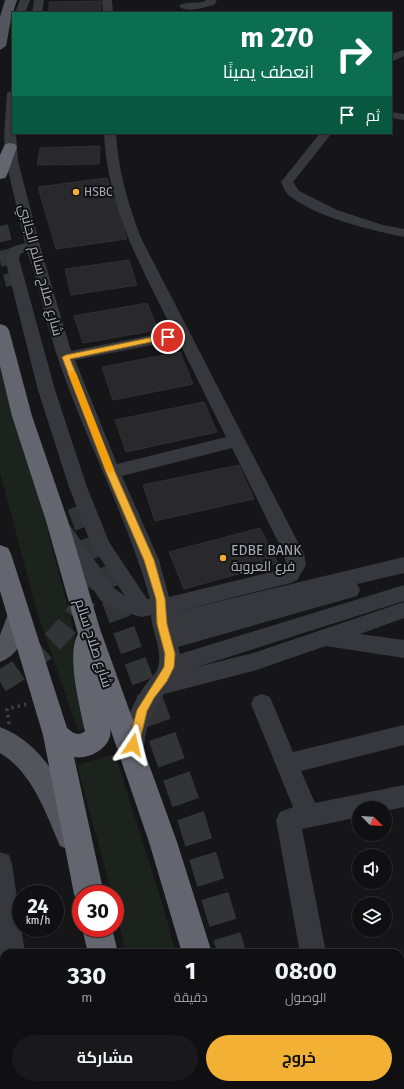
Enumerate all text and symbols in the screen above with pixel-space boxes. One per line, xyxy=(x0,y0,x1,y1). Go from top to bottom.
text: 270 m xyxy=(240,21,314,54)
icon: right xyxy=(328,28,380,80)
text: انعطف يمينًا xyxy=(223,61,314,83)
icon: arrive xyxy=(336,104,358,126)
text: ثم xyxy=(366,107,380,125)
place label: HSBC xyxy=(84,185,113,199)
marker: HSBC xyxy=(71,187,81,197)
street label: شارع صلاح سالم الجانبي xyxy=(12,202,66,339)
pin xyxy=(151,320,185,354)
icon: arrive xyxy=(157,326,179,348)
place label: EDBE BANK فرع العروبة xyxy=(231,542,302,575)
marker: EDBE BANK فرع العروبة xyxy=(218,553,228,563)
street label: شارع صلاح سالم xyxy=(70,597,116,690)
position arrow xyxy=(112,724,154,766)
north arrow xyxy=(352,801,392,841)
map controls xyxy=(352,801,392,937)
button: sound xyxy=(352,849,392,889)
speed limit sign: 30 xyxy=(72,885,124,937)
text: 24 xyxy=(27,894,49,918)
button: layers xyxy=(352,897,392,937)
text: km/h xyxy=(26,915,50,927)
text: 1 xyxy=(185,957,196,985)
text: 08:00 xyxy=(275,957,337,985)
text: 330 xyxy=(67,962,106,990)
text: m xyxy=(81,990,92,1005)
text: دقيقة xyxy=(174,990,208,1005)
text: الوصول xyxy=(285,990,326,1005)
button: مشاركة xyxy=(12,1035,198,1081)
button: خروج xyxy=(206,1035,392,1081)

